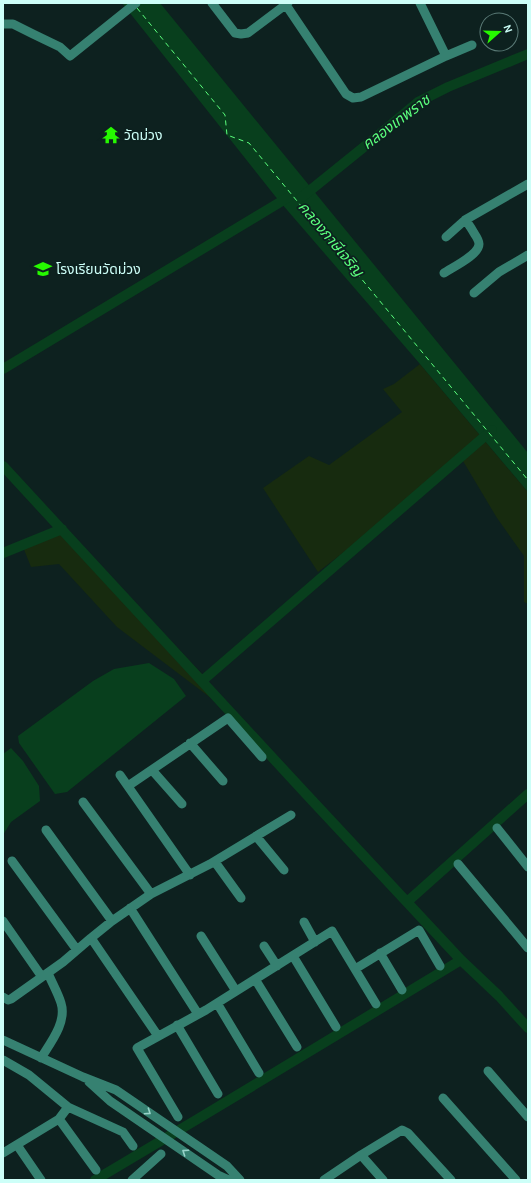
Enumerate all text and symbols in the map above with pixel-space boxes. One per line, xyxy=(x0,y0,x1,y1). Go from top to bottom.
north arrow xyxy=(479,12,519,52)
text: N xyxy=(500,23,515,35)
water label: คลองเทพราช xyxy=(359,90,435,153)
temple icon: วัดม่วง xyxy=(101,125,121,145)
place label: วัดม่วง xyxy=(124,127,163,144)
water label: คลองภาษีเจริญ xyxy=(295,198,368,281)
school or university icon: โรงเรียนวัดม่วง xyxy=(33,259,53,279)
place label: โรงเรียนวัดม่วง xyxy=(56,261,141,278)
one-way arrow xyxy=(144,1107,151,1115)
one-way arrow xyxy=(183,1150,190,1157)

